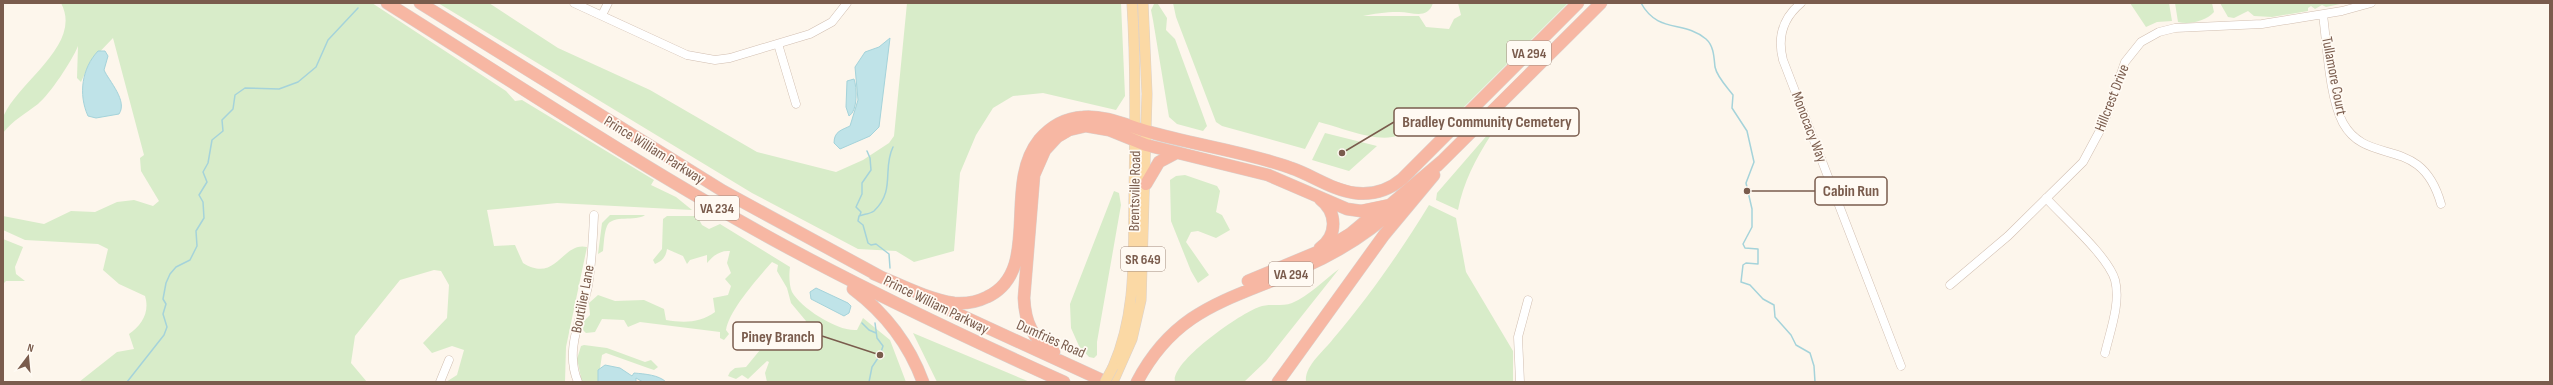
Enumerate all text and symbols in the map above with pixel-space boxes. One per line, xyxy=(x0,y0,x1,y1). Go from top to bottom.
street label: Tullamore Court xyxy=(2317,35,2351,117)
road number: VA 294 xyxy=(1507,41,1551,65)
street label: Hillcrest Drive xyxy=(2090,62,2134,134)
street label: Monocacy Way xyxy=(1787,89,1831,165)
callout: Bradley Community Cemetery xyxy=(1394,108,1579,136)
street label: Prince William Parkway xyxy=(600,112,708,189)
text: Bradley Community Cemetery xyxy=(1402,113,1572,132)
street label: Brentsville Road xyxy=(1125,150,1145,232)
callout: Cabin Run xyxy=(1815,177,1887,205)
text: Cabin Run xyxy=(1823,182,1879,201)
road number: VA 234 xyxy=(695,196,739,220)
road number: SR 649 xyxy=(1121,247,1165,271)
road number: VA 294 xyxy=(1269,262,1313,286)
street label: Boutilier Lane xyxy=(567,263,599,335)
street label: Prince William Parkway xyxy=(880,271,992,339)
street label: Dumfries Road xyxy=(1014,315,1088,363)
callout: Piney Branch xyxy=(733,322,822,350)
text: Piney Branch xyxy=(741,328,815,347)
north arrow xyxy=(8,337,48,377)
text: N xyxy=(26,341,35,355)

